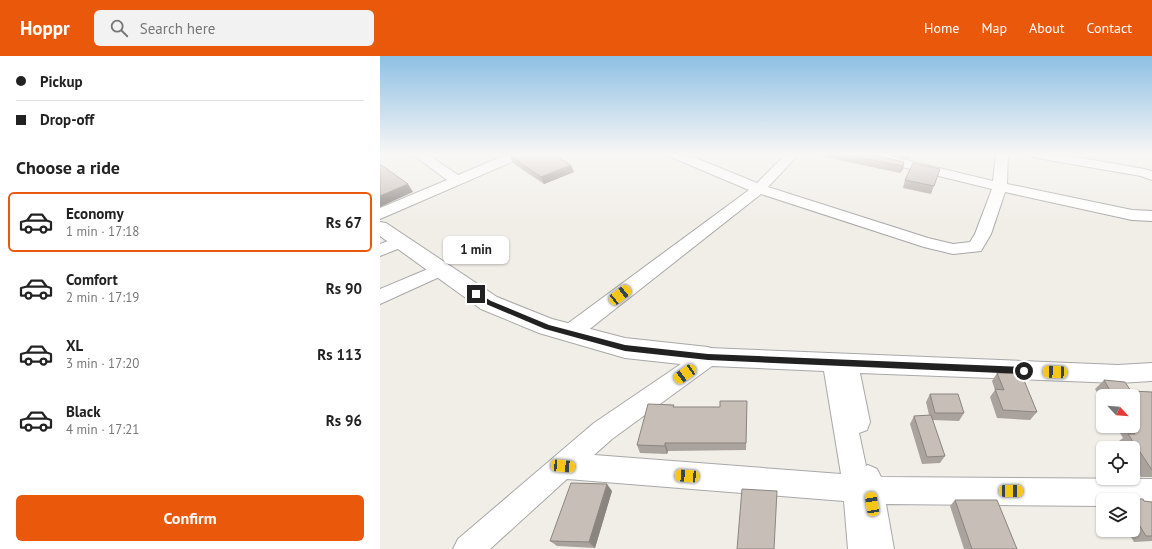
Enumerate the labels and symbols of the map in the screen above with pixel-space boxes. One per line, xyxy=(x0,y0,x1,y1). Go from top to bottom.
callout: 1 min xyxy=(443,236,509,264)
car xyxy=(607,283,633,307)
route end xyxy=(467,285,485,303)
car xyxy=(672,362,698,386)
route start xyxy=(1015,362,1033,380)
car xyxy=(1043,366,1067,378)
north arrow xyxy=(1096,389,1140,433)
car xyxy=(551,459,575,473)
car xyxy=(675,469,699,483)
car xyxy=(999,485,1023,497)
car xyxy=(864,491,880,517)

